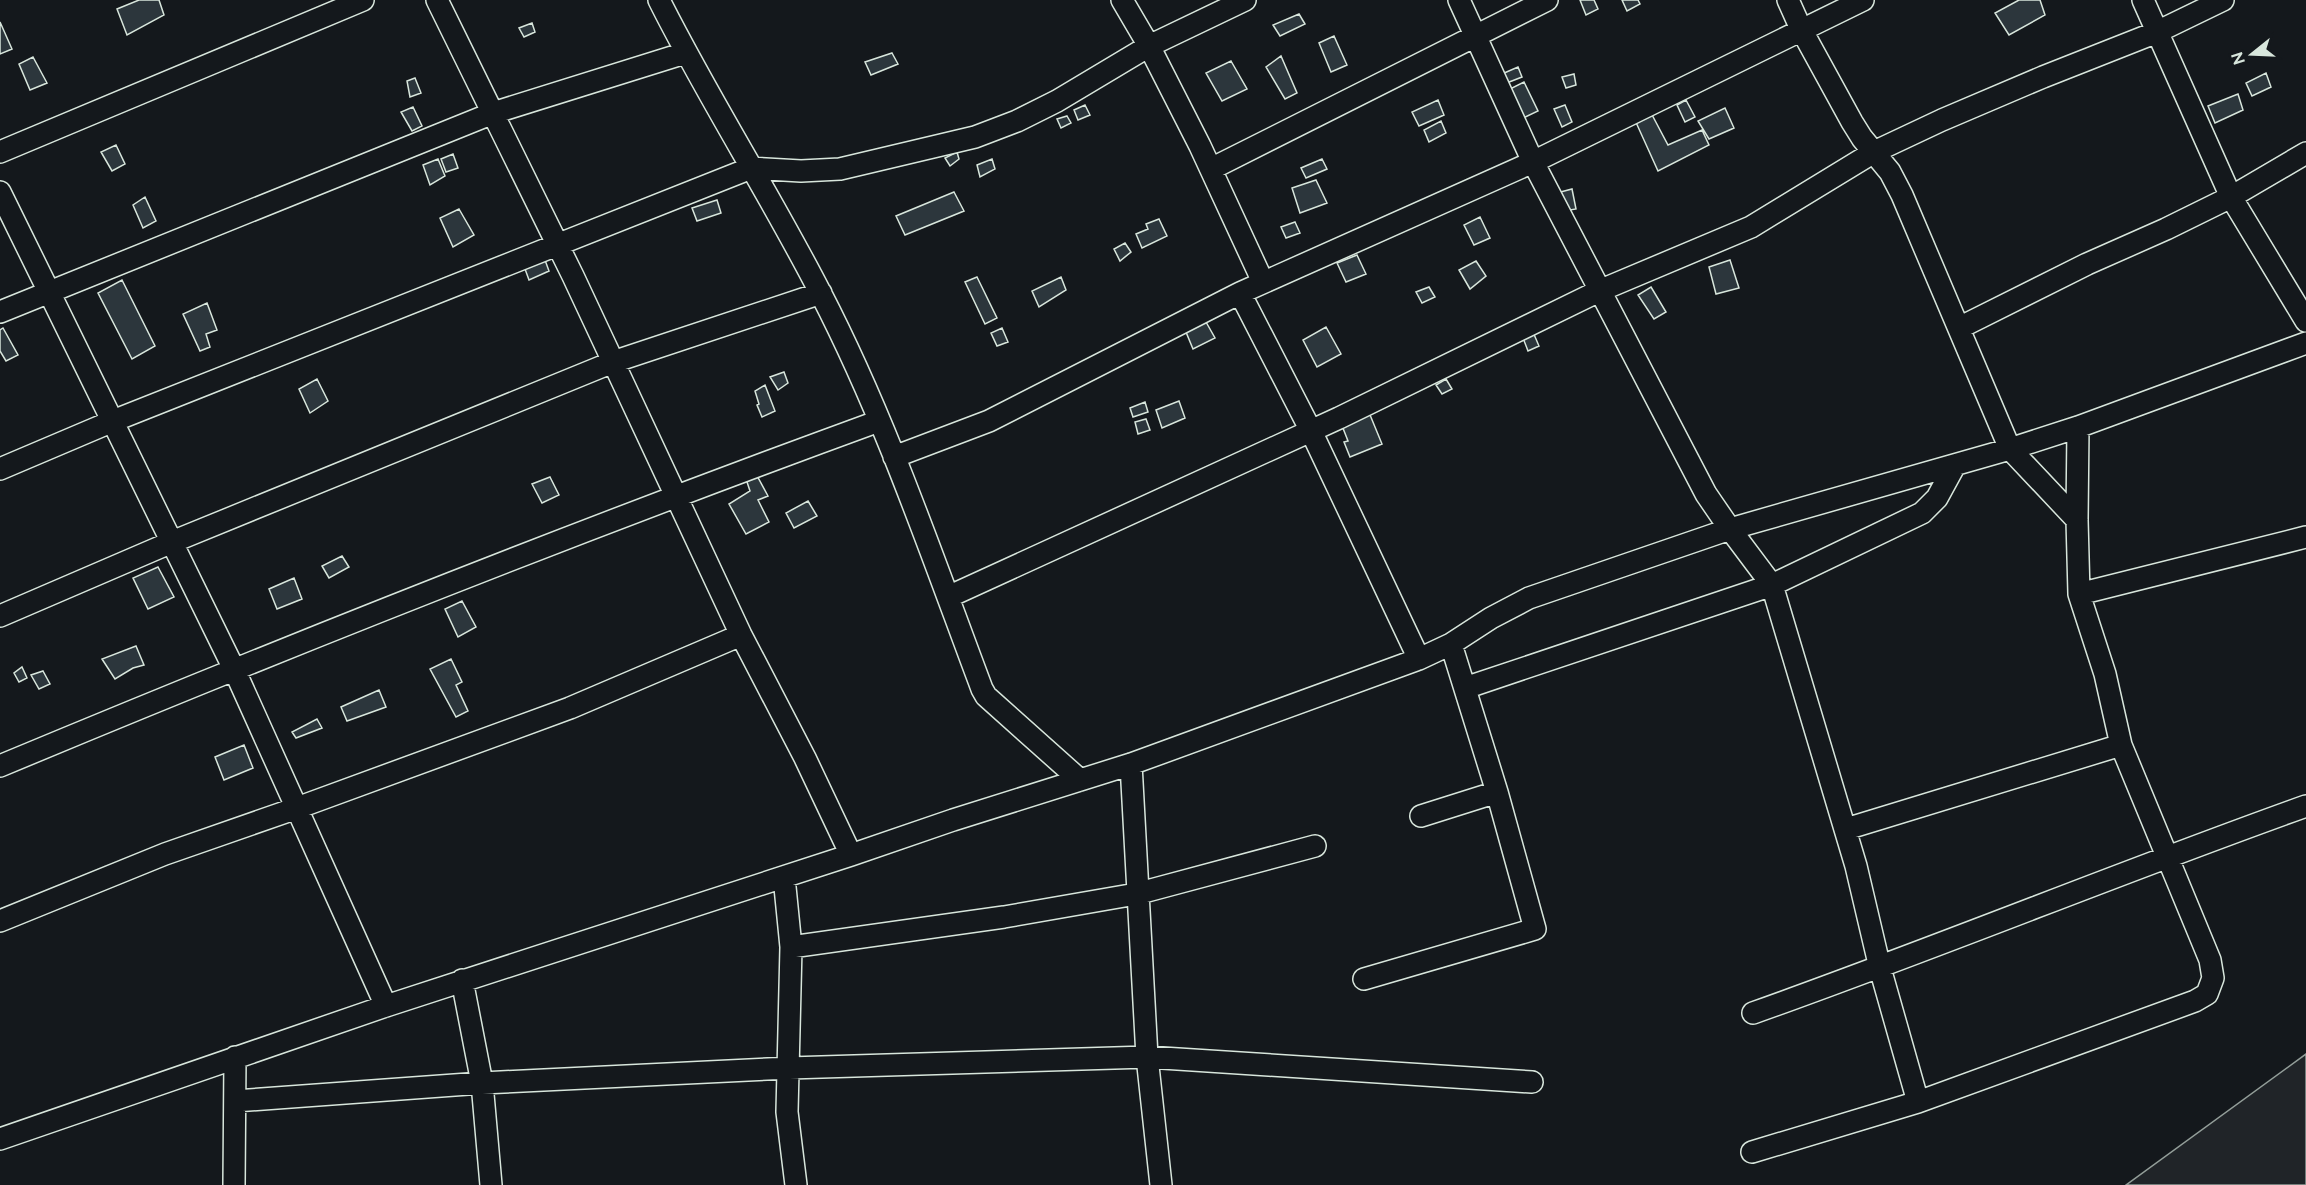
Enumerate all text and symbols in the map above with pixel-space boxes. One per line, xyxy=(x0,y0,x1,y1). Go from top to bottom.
north arrow xyxy=(2222,24,2282,84)
text: N xyxy=(2227,50,2249,67)

